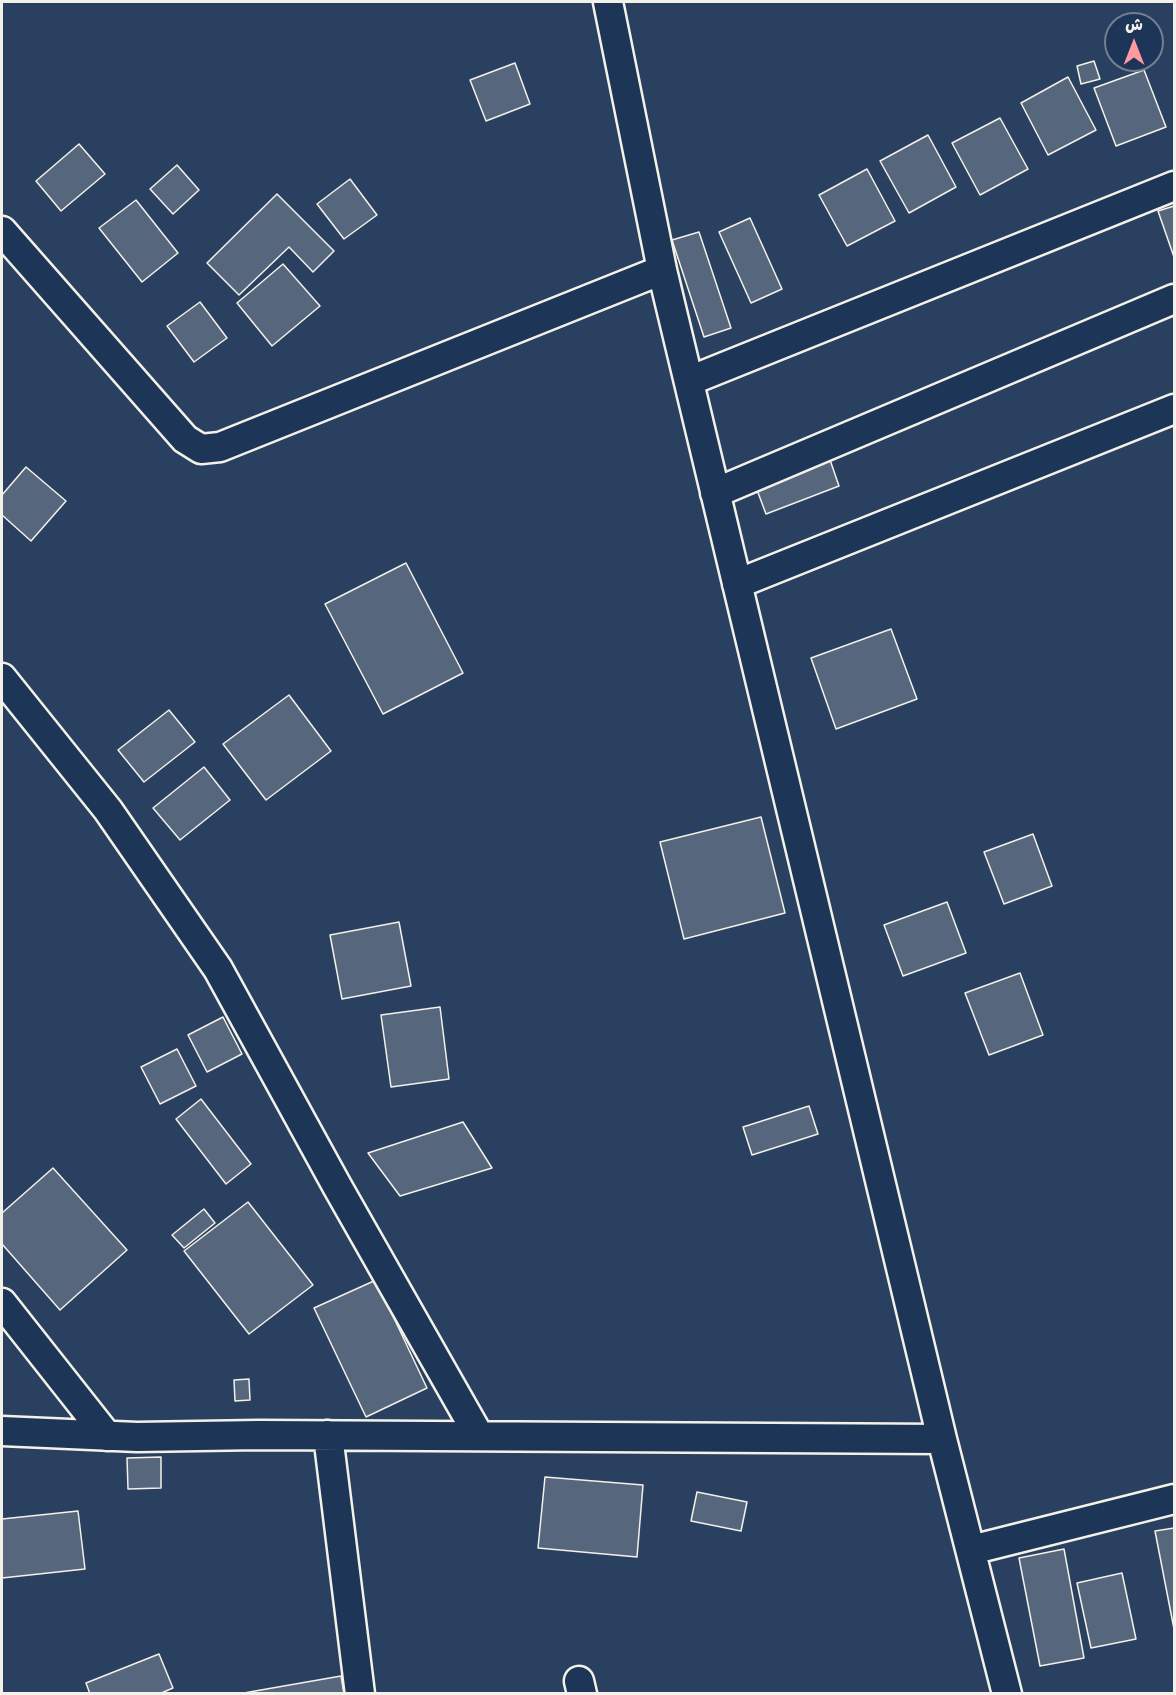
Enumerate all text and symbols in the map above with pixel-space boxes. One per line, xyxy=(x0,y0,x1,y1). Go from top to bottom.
north arrow xyxy=(1104,12,1164,72)
text: ش xyxy=(1125,15,1143,36)

